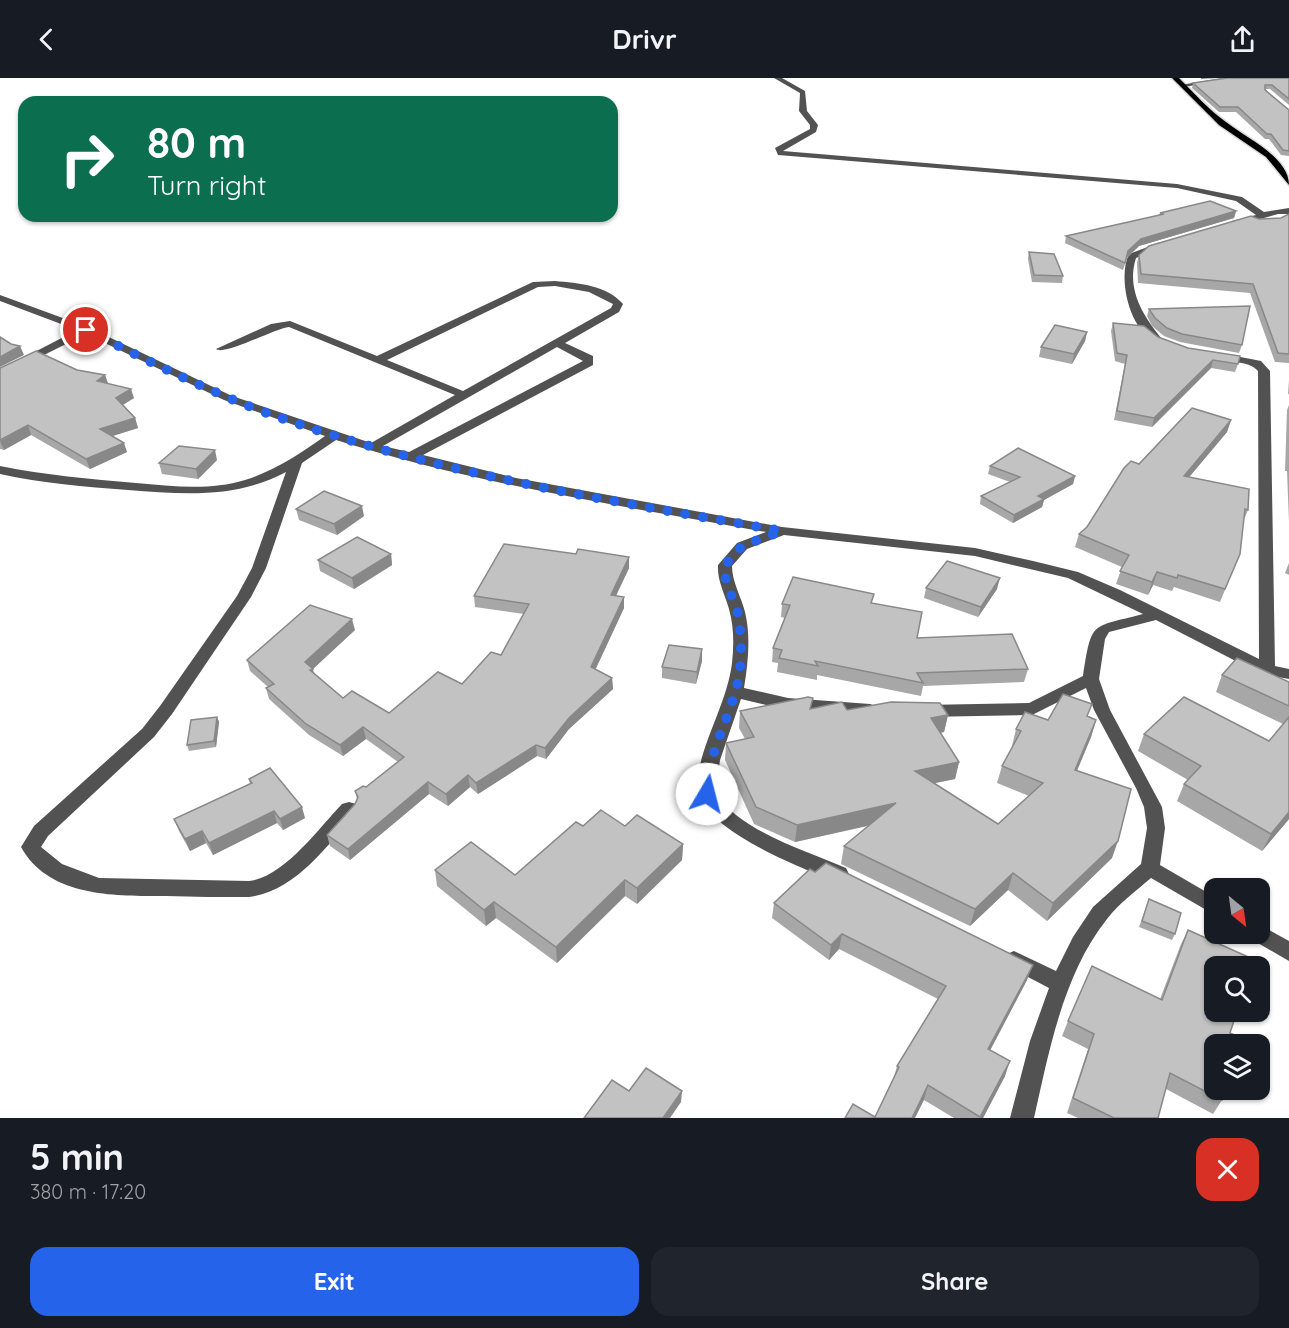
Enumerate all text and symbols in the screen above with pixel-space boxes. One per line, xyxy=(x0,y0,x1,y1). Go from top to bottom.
text: Drivr xyxy=(612,22,677,56)
icon: back xyxy=(30,23,63,56)
icon: share xyxy=(1226,23,1259,56)
text: 80 m xyxy=(147,116,246,169)
icon: right xyxy=(48,120,126,198)
text: Turn right xyxy=(147,168,266,202)
pin xyxy=(60,304,111,355)
icon: arrive xyxy=(69,313,102,346)
position arrow xyxy=(675,762,739,826)
north arrow xyxy=(1204,878,1270,944)
map controls xyxy=(1204,878,1270,1100)
button: search xyxy=(1204,956,1270,1022)
button: layers xyxy=(1204,1034,1270,1100)
text: 5 min xyxy=(30,1134,124,1179)
button: close xyxy=(1196,1138,1259,1201)
text: 380 m · 17:20 xyxy=(30,1179,146,1204)
button: Exit xyxy=(30,1247,639,1316)
button: Share xyxy=(651,1247,1259,1316)

